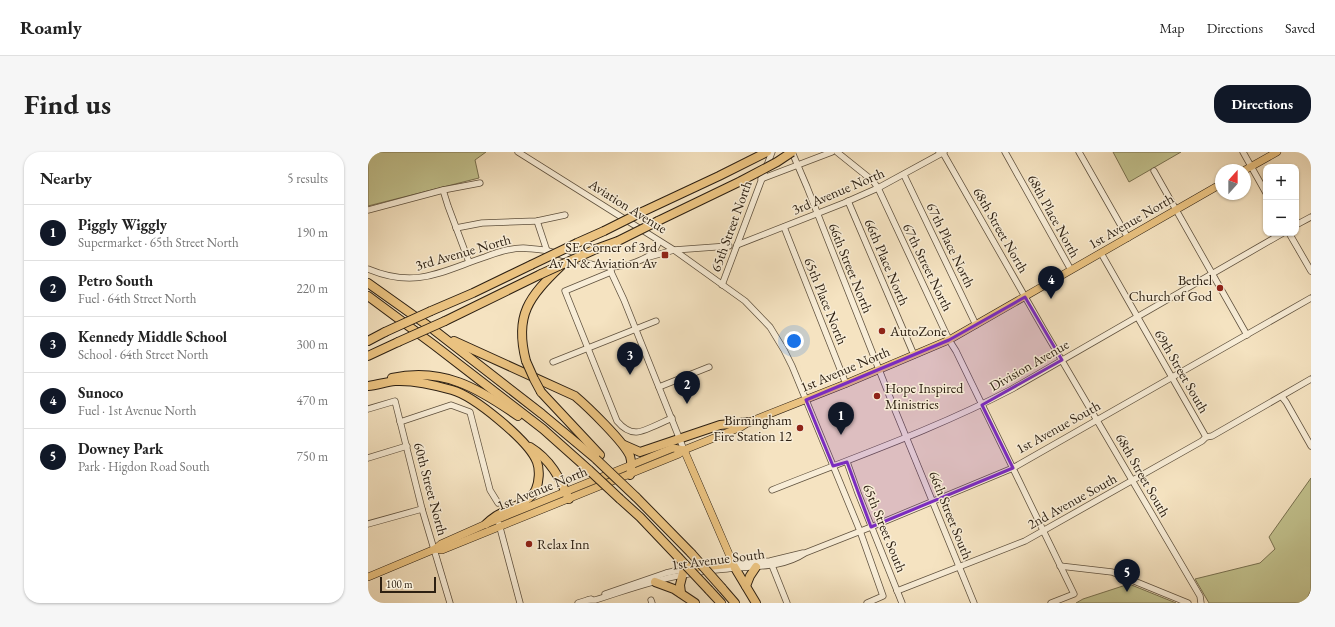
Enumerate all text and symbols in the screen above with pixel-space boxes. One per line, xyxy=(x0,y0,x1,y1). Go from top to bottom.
text: Roamly xyxy=(20,15,82,40)
text: Map xyxy=(1159,19,1185,37)
text: Directions xyxy=(1207,19,1263,37)
text: Saved xyxy=(1285,19,1315,37)
button: Directions xyxy=(1214,85,1311,123)
text: Find us xyxy=(24,86,111,122)
street label: 3rd Avenue North xyxy=(789,163,887,219)
north arrow xyxy=(1215,164,1251,200)
map controls xyxy=(1263,164,1299,236)
button: + xyxy=(1263,164,1299,200)
text: Nearby xyxy=(40,167,92,189)
text: 5 results xyxy=(287,170,328,187)
street label: 68th Place North xyxy=(1024,171,1084,261)
street label: Aviation Avenue xyxy=(585,174,671,237)
street label: 65th Street North xyxy=(706,178,756,274)
street label: 68th Street North xyxy=(969,184,1033,276)
street label: 1st Avenue North xyxy=(1085,189,1177,253)
street label: 67th Place North xyxy=(923,199,979,291)
button: − xyxy=(1263,200,1299,236)
text: Piggly Wiggly xyxy=(78,215,167,234)
street label: 66th Place North xyxy=(861,216,913,308)
street label: 66th Street North xyxy=(825,220,877,316)
street label: 67th Street North xyxy=(899,220,957,314)
text: 1 xyxy=(50,224,56,241)
text: 190 m xyxy=(297,224,328,241)
street label: 3rd Avenue North xyxy=(413,230,513,274)
text: Supermarket · 65th Street North xyxy=(78,234,239,251)
place label: SE Corner of 3rd Av N & Aviation Av xyxy=(547,238,658,272)
marker: SE Corner of 3rd Av N & Aviation Av xyxy=(660,250,670,260)
street label: 65th Place North xyxy=(800,255,852,347)
pin: 4 xyxy=(1038,266,1064,299)
text: Petro South xyxy=(78,271,153,290)
place label: Bethel Church of God xyxy=(1129,271,1213,305)
text: 2 xyxy=(50,280,56,297)
text: 220 m xyxy=(297,280,328,297)
marker: Bethel Church of God xyxy=(1215,283,1225,293)
text: Fuel · 64th Street North xyxy=(78,290,196,307)
place label: AutoZone xyxy=(889,322,947,340)
marker: AutoZone xyxy=(877,326,887,336)
street label: 69th Street South xyxy=(1151,326,1213,416)
text: Kennedy Middle School xyxy=(78,327,227,346)
your location xyxy=(784,331,804,351)
street label: Division Avenue xyxy=(986,335,1072,395)
text: 3 xyxy=(50,336,56,353)
text: 300 m xyxy=(297,336,328,353)
pin: 3 xyxy=(617,342,643,375)
street label: 1st Avenue North xyxy=(797,342,893,396)
text: School · 64th Street North xyxy=(78,346,209,363)
pin: 2 xyxy=(674,371,700,404)
place label: Hope Inspired Ministries xyxy=(885,379,964,413)
text: Sunoco xyxy=(78,383,123,402)
marker: Hope Inspired Ministries xyxy=(872,391,882,401)
text: 4 xyxy=(50,392,56,409)
text: 470 m xyxy=(297,392,328,409)
street label: 1st Avenue South xyxy=(1013,396,1103,458)
text: Fuel · 1st Avenue North xyxy=(78,402,196,419)
pin: 1 xyxy=(828,402,854,435)
place label: Birmingham Fire Station 12 xyxy=(714,411,792,445)
marker: Birmingham Fire Station 12 xyxy=(795,423,805,433)
street label: 68th Street South xyxy=(1112,430,1174,520)
text: Downey Park xyxy=(78,439,163,458)
street label: 60th Street North xyxy=(410,440,452,538)
text: 5 xyxy=(50,448,56,465)
text: 750 m xyxy=(297,448,328,465)
text: Park · Higdon Road South xyxy=(78,458,210,475)
street label: 1st Avenue North xyxy=(494,462,590,514)
street label: 66th Street South xyxy=(925,468,977,562)
street label: 2nd Avenue South xyxy=(1024,469,1120,533)
street label: 65th Street South xyxy=(859,481,911,575)
place label: Relax Inn xyxy=(537,535,590,553)
marker: Relax Inn xyxy=(524,539,534,549)
street label: 1st Avenue South xyxy=(670,544,766,574)
pin: 5 xyxy=(1114,559,1140,592)
scale bar xyxy=(380,575,436,594)
text: 100 m xyxy=(386,577,413,591)

